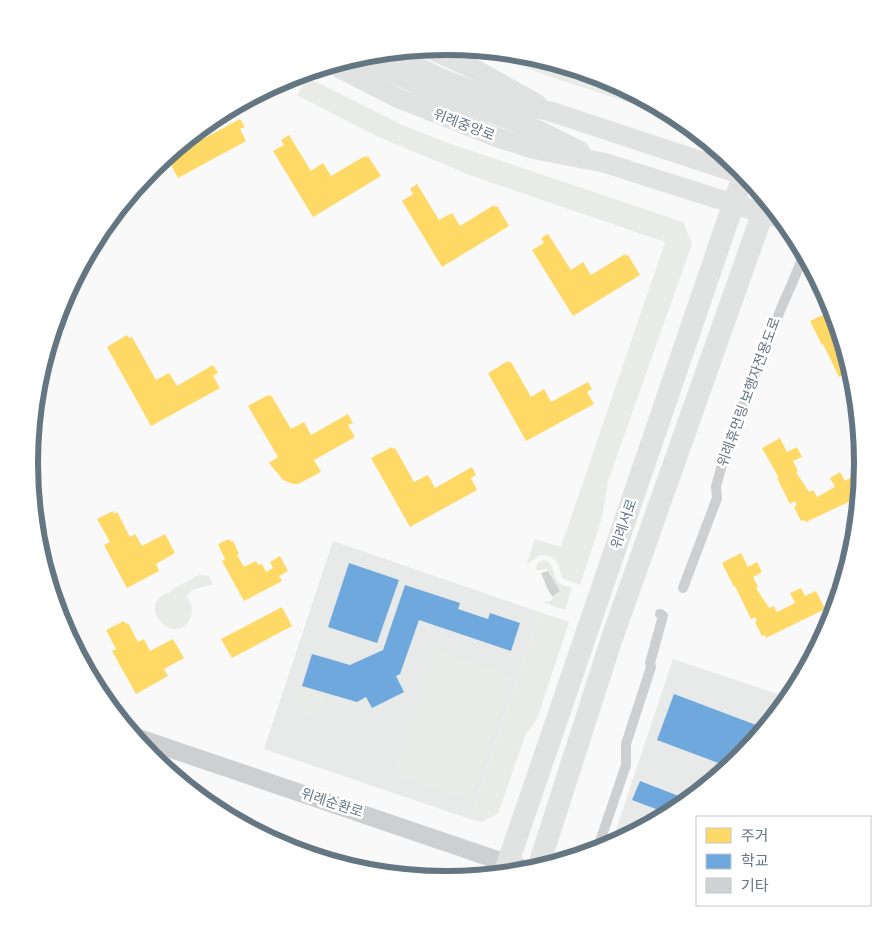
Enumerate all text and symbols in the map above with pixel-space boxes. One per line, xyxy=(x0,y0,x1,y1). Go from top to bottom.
street label: 위례중앙로 xyxy=(431,106,497,145)
street label: 위례휴먼링 보행자전용도로 xyxy=(714,315,784,469)
street label: 위례서로 xyxy=(608,497,640,551)
street label: 위례순환로 xyxy=(299,785,365,821)
legend xyxy=(696,816,871,906)
text: 주거 xyxy=(741,827,769,845)
text: 학교 xyxy=(741,852,769,870)
text: 기타 xyxy=(741,877,769,895)

